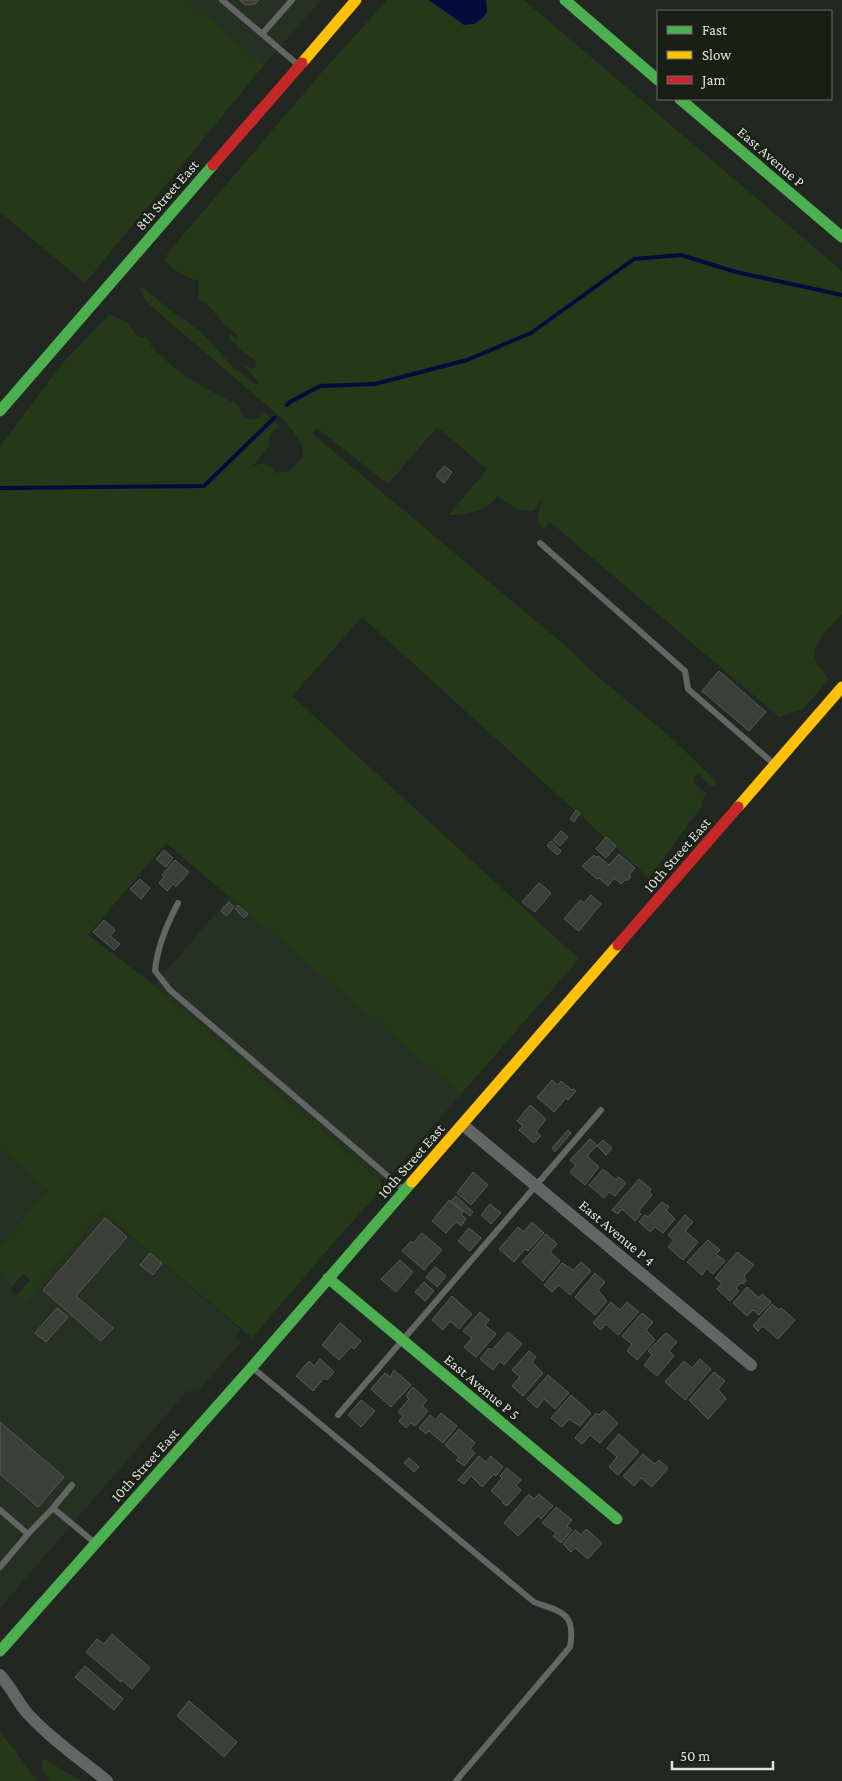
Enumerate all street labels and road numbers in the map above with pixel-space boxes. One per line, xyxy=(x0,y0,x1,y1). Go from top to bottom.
street label: East Avenue P xyxy=(734,124,808,190)
street label: 8th Street East xyxy=(132,156,202,233)
street label: 10th Street East xyxy=(640,814,714,895)
street label: 10th Street East xyxy=(374,1120,448,1201)
street label: East Avenue P 4 xyxy=(576,1197,658,1269)
street label: East Avenue P 5 xyxy=(441,1351,523,1423)
street label: 10th Street East xyxy=(108,1424,183,1505)

